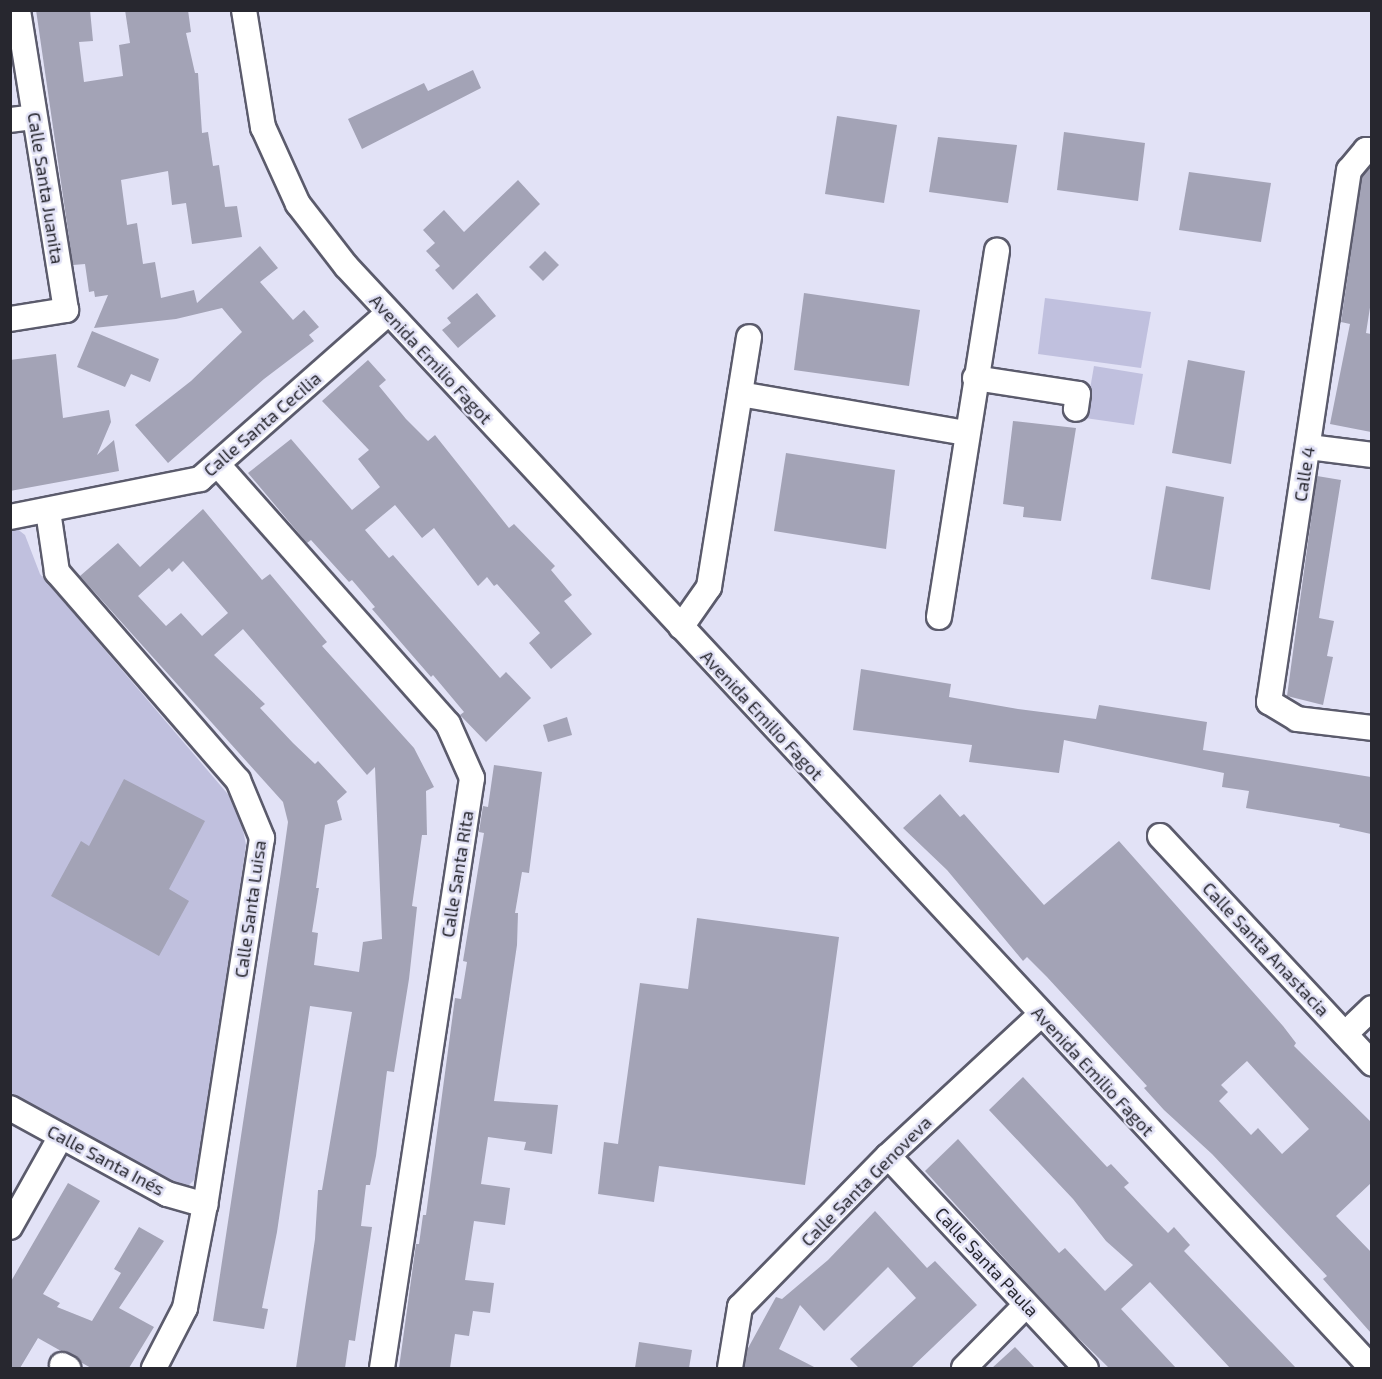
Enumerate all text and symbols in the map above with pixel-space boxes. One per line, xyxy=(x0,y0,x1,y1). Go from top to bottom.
street label: Calle Santa Juanita xyxy=(23,110,69,266)
street label: Avenida Emilio Fagot xyxy=(365,290,497,428)
street label: Calle Santa Cecilia xyxy=(199,367,325,481)
street label: Calle 4 xyxy=(1289,445,1319,503)
street label: Avenida Emilio Fagot xyxy=(696,646,828,784)
street label: Calle Santa Rita xyxy=(436,809,478,939)
street label: Calle Santa Luisa xyxy=(230,839,270,979)
street label: Calle Santa Anastacia xyxy=(1198,877,1334,1021)
street label: Avenida Emilio Fagot xyxy=(1027,1002,1159,1140)
street label: Calle Santa Genoveva xyxy=(796,1111,936,1251)
street label: Calle Santa Inés xyxy=(44,1120,168,1200)
street label: Calle Santa Paula xyxy=(931,1203,1043,1321)

